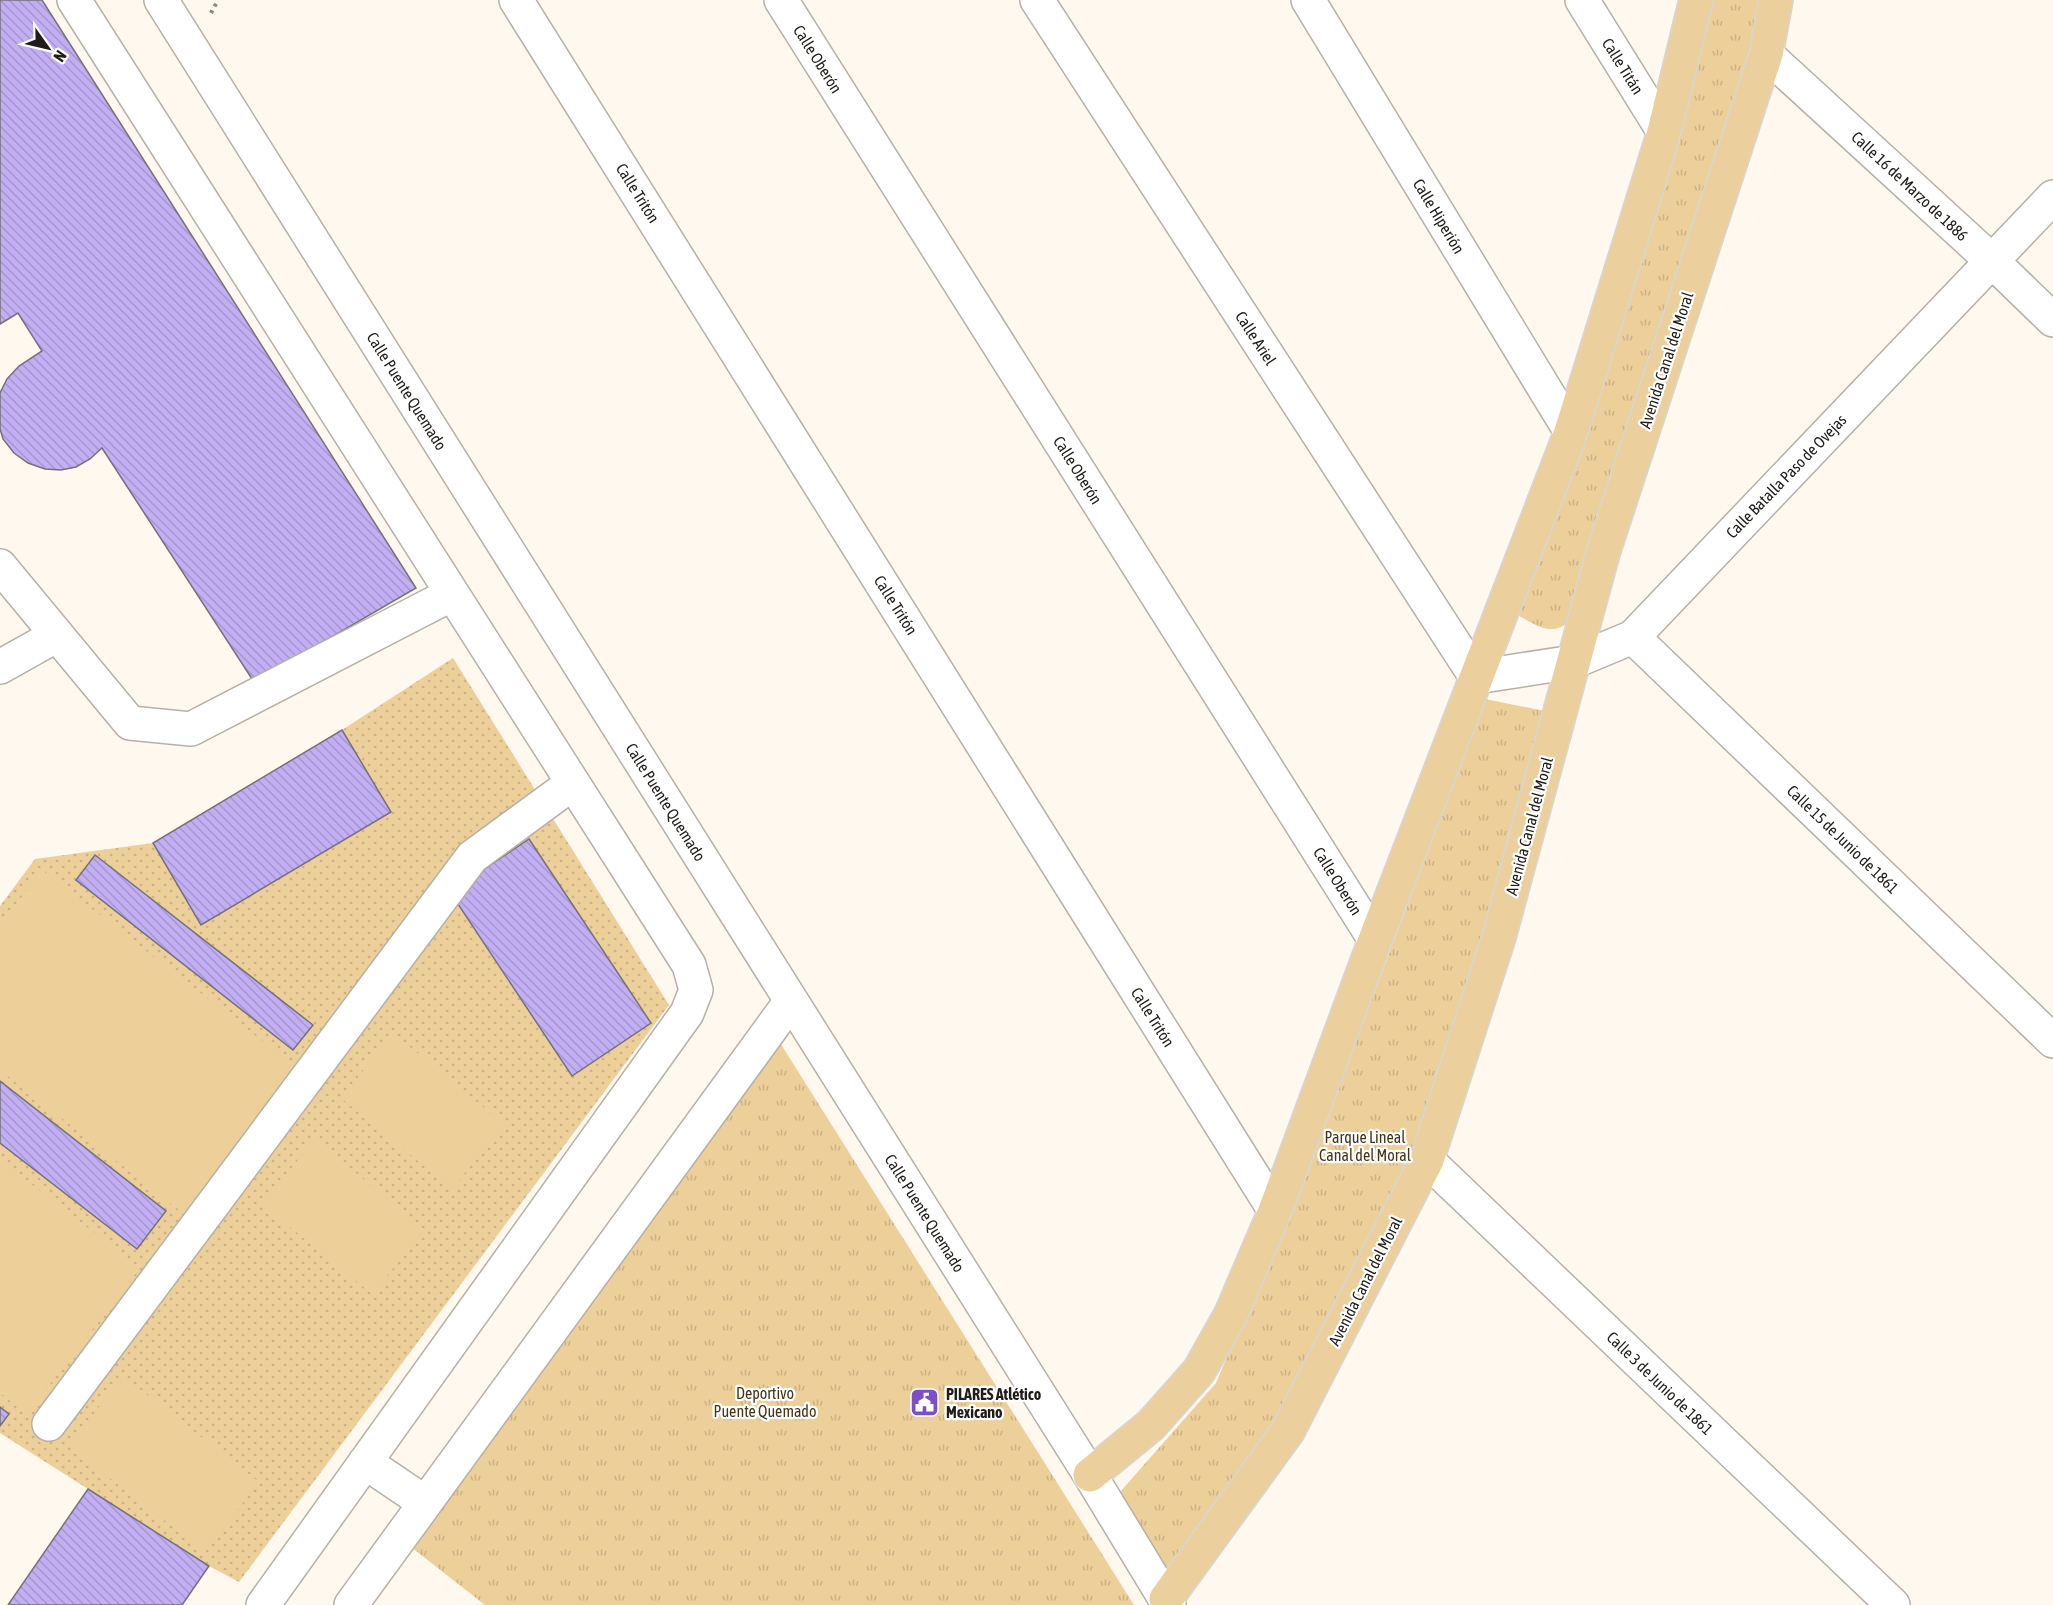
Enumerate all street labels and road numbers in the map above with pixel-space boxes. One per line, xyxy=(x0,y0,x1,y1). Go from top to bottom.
street label: Calle Oberón xyxy=(790,22,846,96)
street label: Calle Titán xyxy=(1599,35,1647,97)
street label: Calle 16 de Marzo de 1886 xyxy=(1848,128,1972,244)
street label: Calle Tritón xyxy=(613,160,663,226)
street label: Calle Hiperión xyxy=(1409,175,1468,257)
street label: Avenida Canal del Moral xyxy=(1635,289,1697,430)
street label: Calle Ariel xyxy=(1232,308,1280,369)
street label: Calle Puente Quemado xyxy=(364,329,450,453)
street label: Calle Batalla Paso de Ovejas xyxy=(1722,410,1851,542)
street label: Calle Oberón xyxy=(1050,433,1106,507)
street label: Calle Tritón xyxy=(871,572,921,638)
street label: Calle Puente Quemado xyxy=(623,740,709,864)
street label: Avenida Canal del Moral xyxy=(1502,754,1556,897)
street label: Calle 15 de Junio de 1861 xyxy=(1784,781,1902,897)
street label: Calle Oberón xyxy=(1310,844,1366,918)
street label: Calle Tritón xyxy=(1128,984,1178,1050)
street label: Calle Puente Quemado xyxy=(882,1151,968,1275)
street label: Avenida Canal del Moral xyxy=(1325,1213,1406,1348)
street label: Calle 3 de Junio de 1861 xyxy=(1603,1328,1717,1438)

